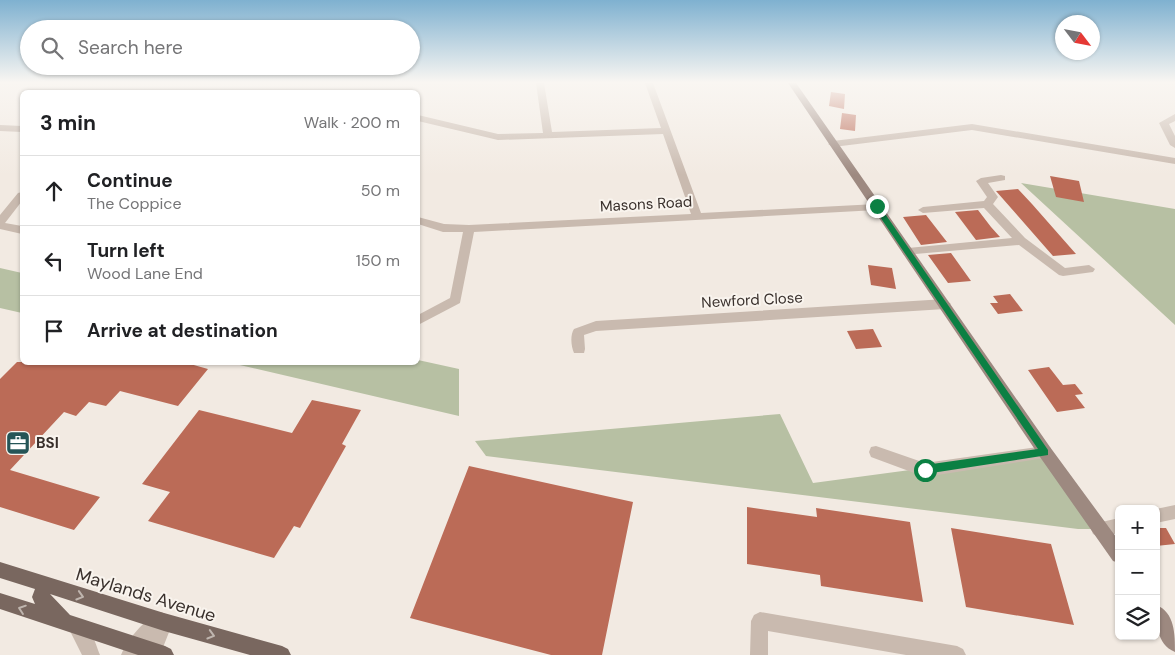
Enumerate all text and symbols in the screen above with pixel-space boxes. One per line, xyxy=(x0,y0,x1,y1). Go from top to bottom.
north arrow xyxy=(1055,15,1100,60)
search box xyxy=(20,20,420,75)
icon: search xyxy=(38,34,66,62)
text: Search here xyxy=(78,35,183,60)
text: 3 min xyxy=(40,109,96,137)
text: Walk · 200 m xyxy=(304,112,400,133)
text: Continue xyxy=(87,168,173,193)
icon: ahead xyxy=(40,177,68,205)
text: 50 m xyxy=(361,180,400,201)
street label: Masons Road xyxy=(599,192,693,216)
text: The Coppice xyxy=(87,193,182,214)
route end xyxy=(866,195,889,218)
text: Turn left xyxy=(87,238,165,263)
icon: left xyxy=(40,247,68,275)
text: 150 m xyxy=(356,250,400,271)
text: Wood Lane End xyxy=(87,263,203,284)
street label: Newford Close xyxy=(701,287,803,313)
icon: arrive xyxy=(40,317,68,345)
text: Arrive at destination xyxy=(87,318,278,343)
office icon: BSI xyxy=(5,430,31,456)
place label: BSI xyxy=(36,433,59,453)
route start xyxy=(914,459,937,482)
map controls xyxy=(1115,505,1160,640)
button: + xyxy=(1115,505,1160,550)
button: − xyxy=(1115,550,1160,595)
street label: Maylands Avenue xyxy=(73,562,219,628)
one-way arrow xyxy=(75,590,83,600)
button: layers xyxy=(1115,595,1160,640)
one-way arrow xyxy=(19,604,27,614)
one-way arrow xyxy=(207,630,215,640)

